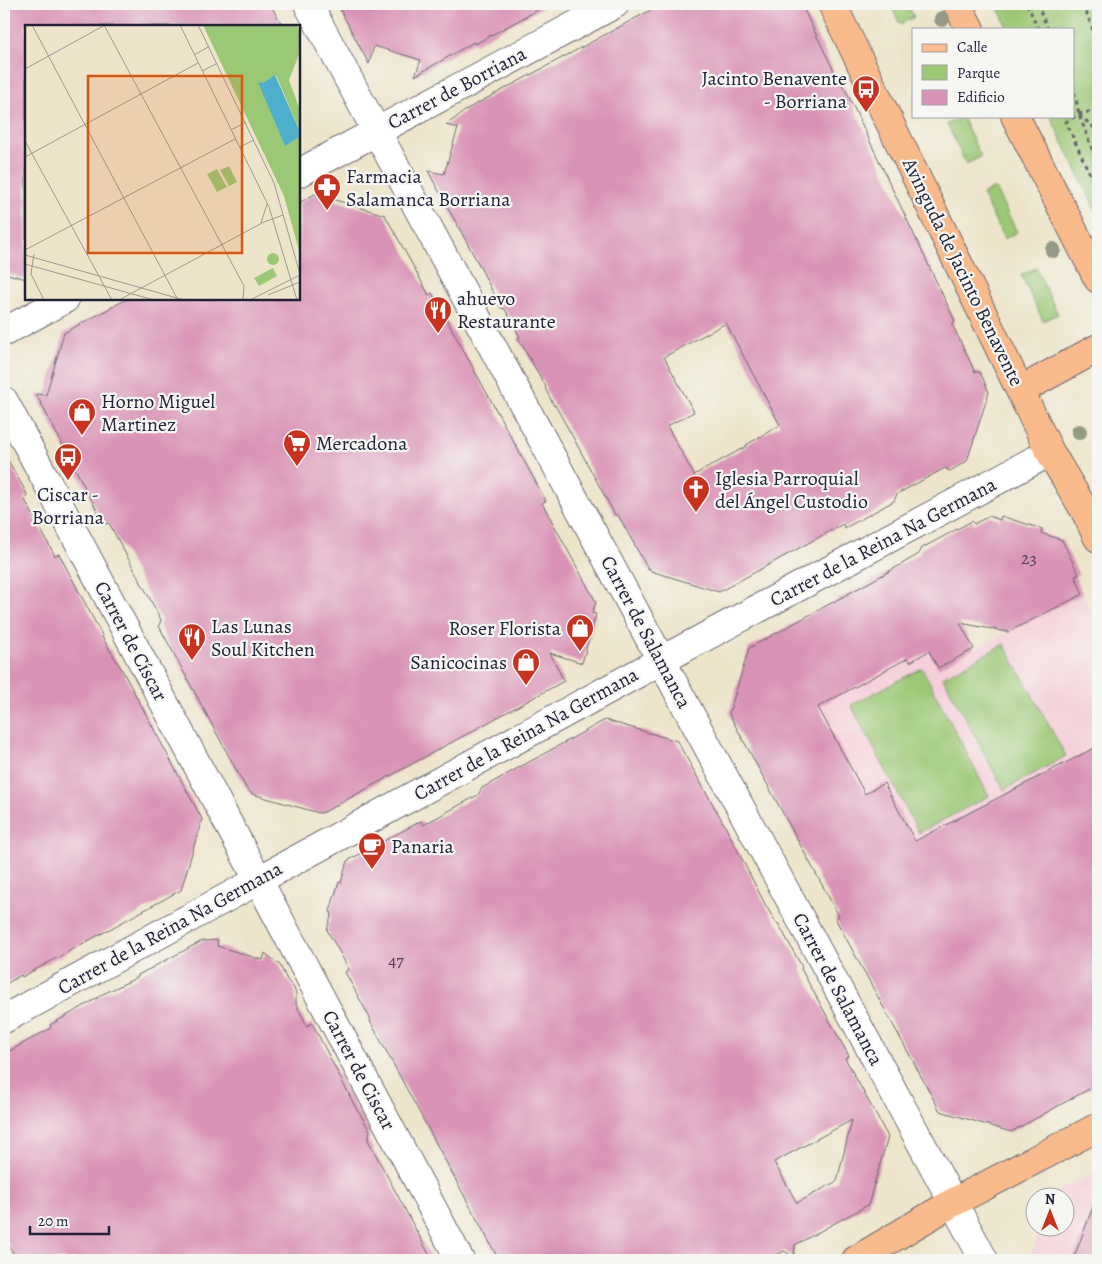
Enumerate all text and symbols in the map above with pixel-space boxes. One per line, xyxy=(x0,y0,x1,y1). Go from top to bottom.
inset map xyxy=(25,25,300,300)
legend xyxy=(912,28,1074,118)
text: Calle xyxy=(957,37,988,57)
street label: Carrer de Borriana xyxy=(383,40,532,136)
text: Parque xyxy=(957,63,1000,83)
place label: Jacinto Benavente - Borriana xyxy=(701,65,848,115)
bus stop icon: Jacinto Benavente - Borriana xyxy=(851,74,881,113)
text: Edificio xyxy=(957,87,1005,107)
street label: Avinguda de Jacinto Benavente xyxy=(895,152,1030,391)
place label: Farmacia Salamanca Borriana xyxy=(346,163,511,213)
pharmacy icon: Farmacia Salamanca Borriana xyxy=(312,172,342,211)
place label: ahuevo Restaurante xyxy=(457,285,556,335)
restaurant icon: ahuevo Restaurante xyxy=(423,295,453,334)
place label: Horno Miguel Martinez xyxy=(101,388,215,438)
shop icon: Horno Miguel Martinez xyxy=(67,397,97,436)
supermarket icon: Mercadona xyxy=(282,428,312,467)
place label: Mercadona xyxy=(316,430,408,457)
bus stop icon: Ciscar - Borriana xyxy=(53,442,83,481)
place label: Iglesia Parroquial del Ángel Custodio xyxy=(715,465,868,515)
street label: Carrer de la Reina Na Germana xyxy=(765,470,1002,613)
church icon: Iglesia Parroquial del Ángel Custodio xyxy=(681,474,711,513)
place label: Ciscar - Borriana xyxy=(32,481,105,531)
house number: 23 xyxy=(1021,546,1037,570)
street label: Carrer de Salamanca xyxy=(594,551,698,714)
street label: Carrer de Císcar xyxy=(88,576,174,706)
place label: Las Lunas Soul Kitchen xyxy=(211,613,315,663)
shop icon: Roser Florista xyxy=(565,613,595,652)
place label: Roser Florista xyxy=(448,615,562,642)
restaurant icon: Las Lunas Soul Kitchen xyxy=(177,622,207,661)
shop icon: Sanicocinas xyxy=(511,647,541,686)
place label: Sanicocinas xyxy=(410,649,507,676)
street label: Carrer de la Reina Na Germana xyxy=(409,661,644,807)
cafe icon: Panaria xyxy=(357,831,387,870)
place label: Panaria xyxy=(391,833,455,860)
street label: Carrer de la Reina Na Germana xyxy=(53,855,288,1001)
street label: Carrer de Salamanca xyxy=(786,908,890,1071)
house number: 47 xyxy=(388,948,404,972)
street label: Carrer de Ciscar xyxy=(316,1005,402,1135)
north arrow xyxy=(1024,1186,1074,1236)
text: N xyxy=(1045,1190,1055,1209)
scale bar xyxy=(30,1204,109,1236)
text: 20 m xyxy=(38,1211,69,1231)

